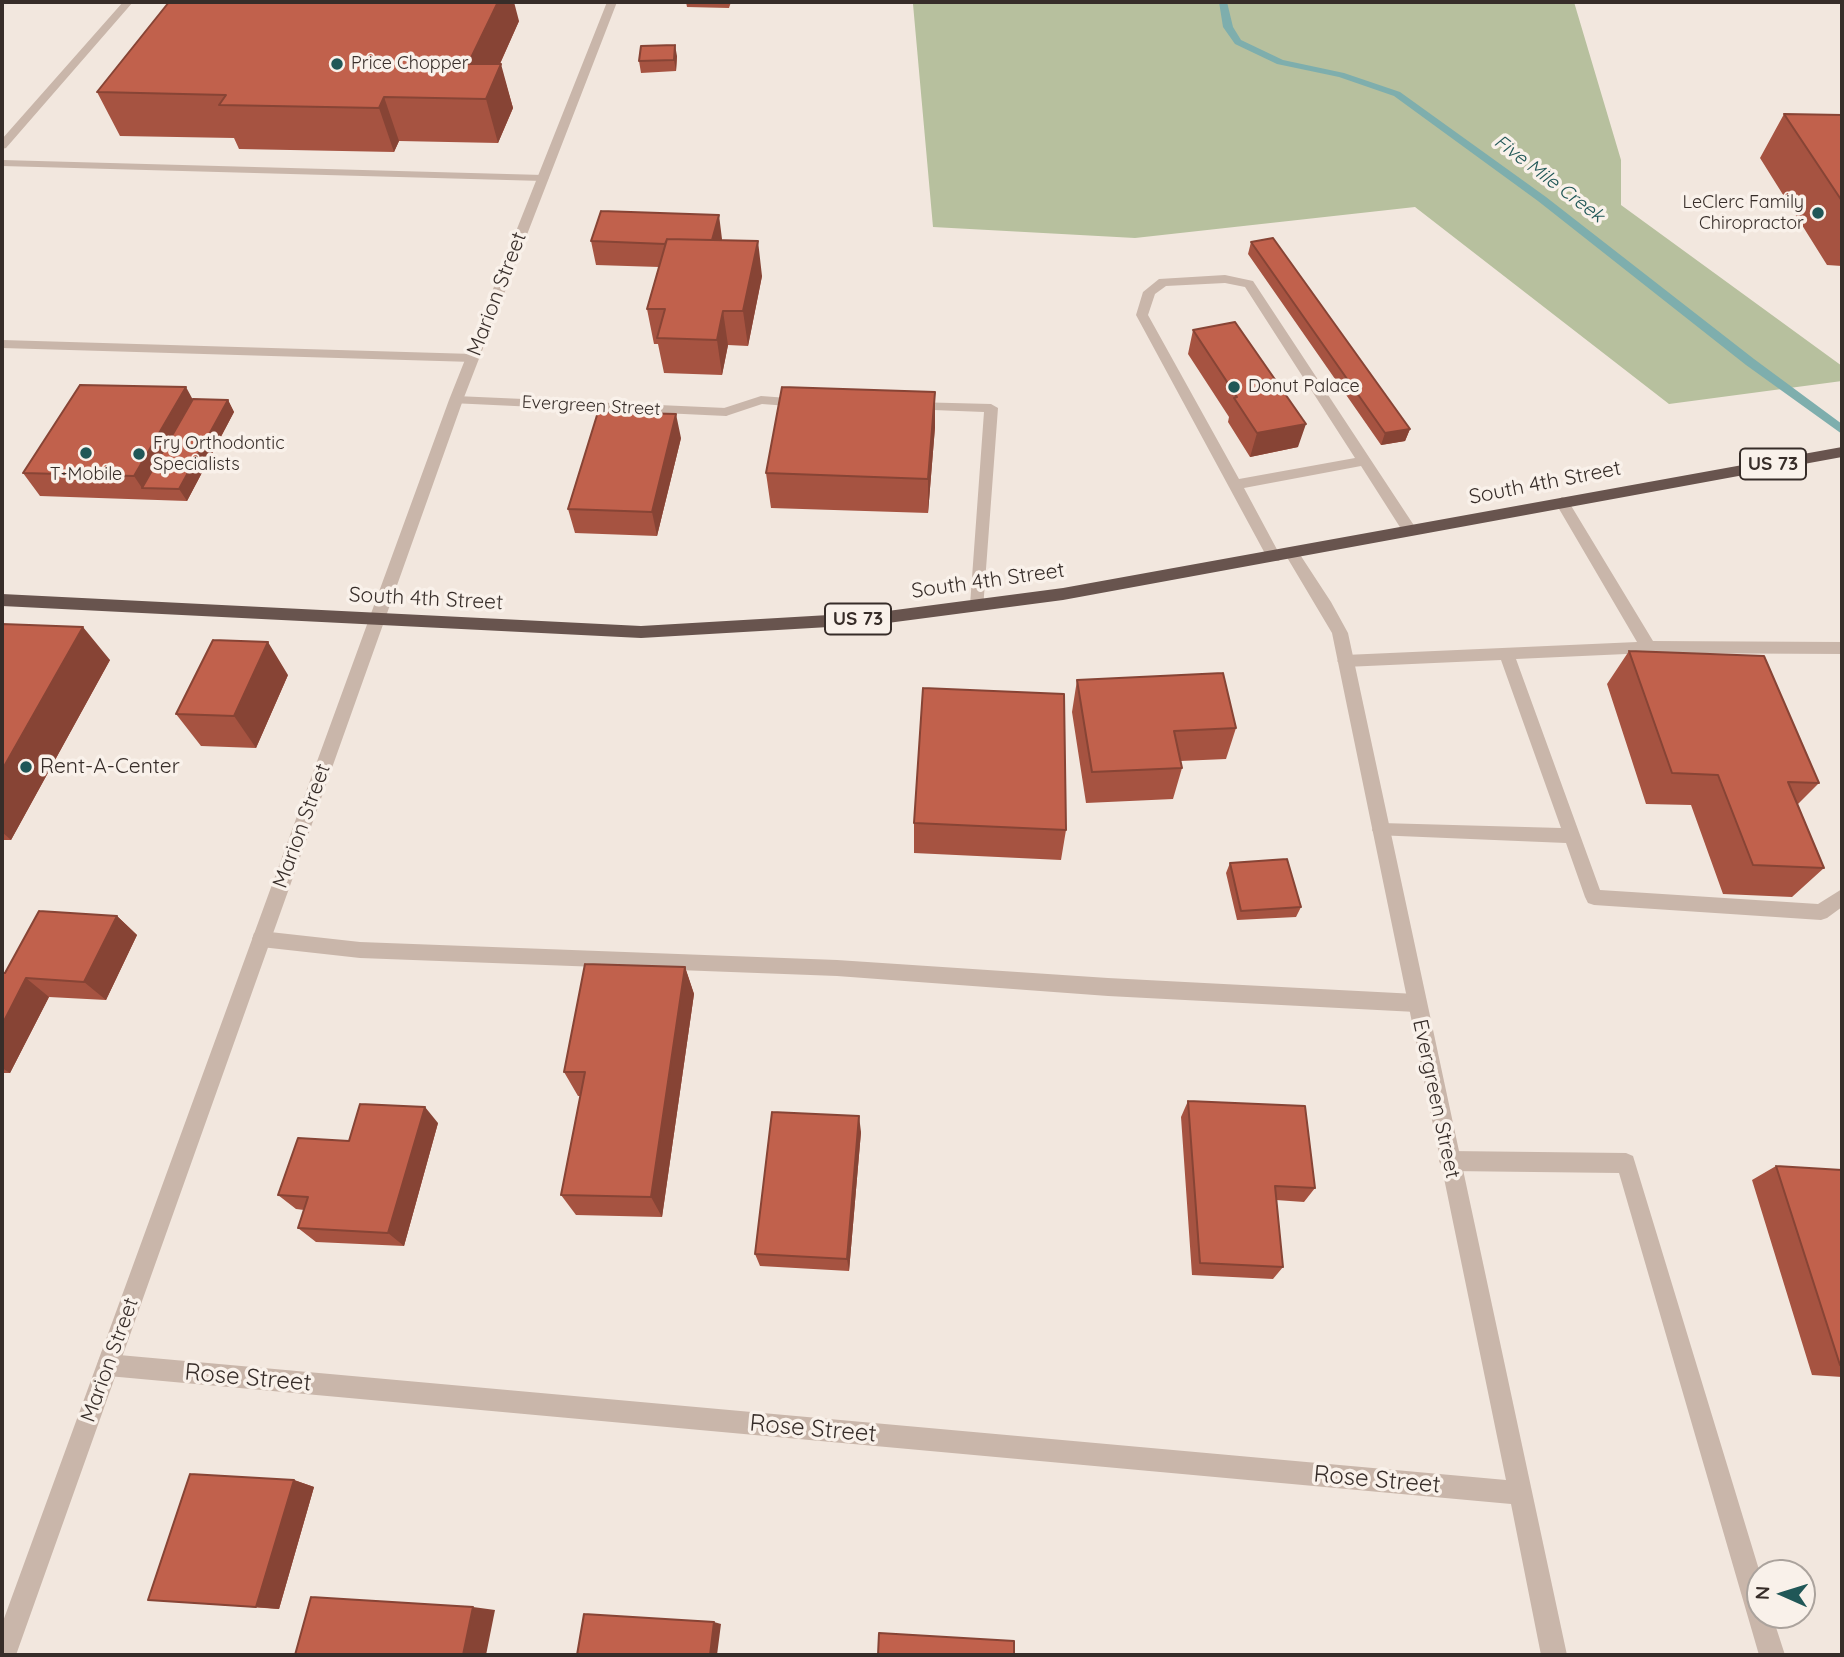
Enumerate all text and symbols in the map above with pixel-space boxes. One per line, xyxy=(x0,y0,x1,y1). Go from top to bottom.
place label: Price Chopper xyxy=(351,53,469,75)
marker: Price Chopper xyxy=(329,56,345,72)
water label: Five Mile Creek xyxy=(1490,130,1608,228)
place label: LeClerc Family Chiropractor xyxy=(1683,192,1804,234)
marker: LeClerc Family Chiropractor xyxy=(1810,205,1826,221)
street label: Marion Street xyxy=(462,229,532,359)
place label: Donut Palace xyxy=(1248,376,1360,398)
marker: Donut Palace xyxy=(1226,379,1242,395)
street label: Evergreen Street xyxy=(521,392,661,420)
place label: Fry Orthodontic Specialists xyxy=(153,433,284,476)
marker: T-Mobile xyxy=(78,445,94,461)
marker: Fry Orthodontic Specialists xyxy=(131,446,147,462)
road number: US 73 xyxy=(1740,449,1806,480)
street label: South 4th Street xyxy=(1467,456,1623,510)
place label: T-Mobile xyxy=(50,464,122,486)
street label: South 4th Street xyxy=(910,558,1066,604)
street label: South 4th Street xyxy=(348,582,504,616)
road number: US 73 xyxy=(825,604,891,634)
place label: Rent-A-Center xyxy=(40,754,180,780)
marker: Rent-A-Center xyxy=(18,759,34,775)
street label: Marion Street xyxy=(268,760,336,892)
street label: Evergreen Street xyxy=(1407,1017,1465,1181)
street label: Marion Street xyxy=(76,1294,144,1426)
street label: Rose Street xyxy=(183,1358,313,1398)
street label: Rose Street xyxy=(748,1409,878,1449)
street label: Rose Street xyxy=(1312,1460,1442,1500)
north arrow xyxy=(1746,1559,1816,1629)
text: N xyxy=(1750,1585,1774,1601)

